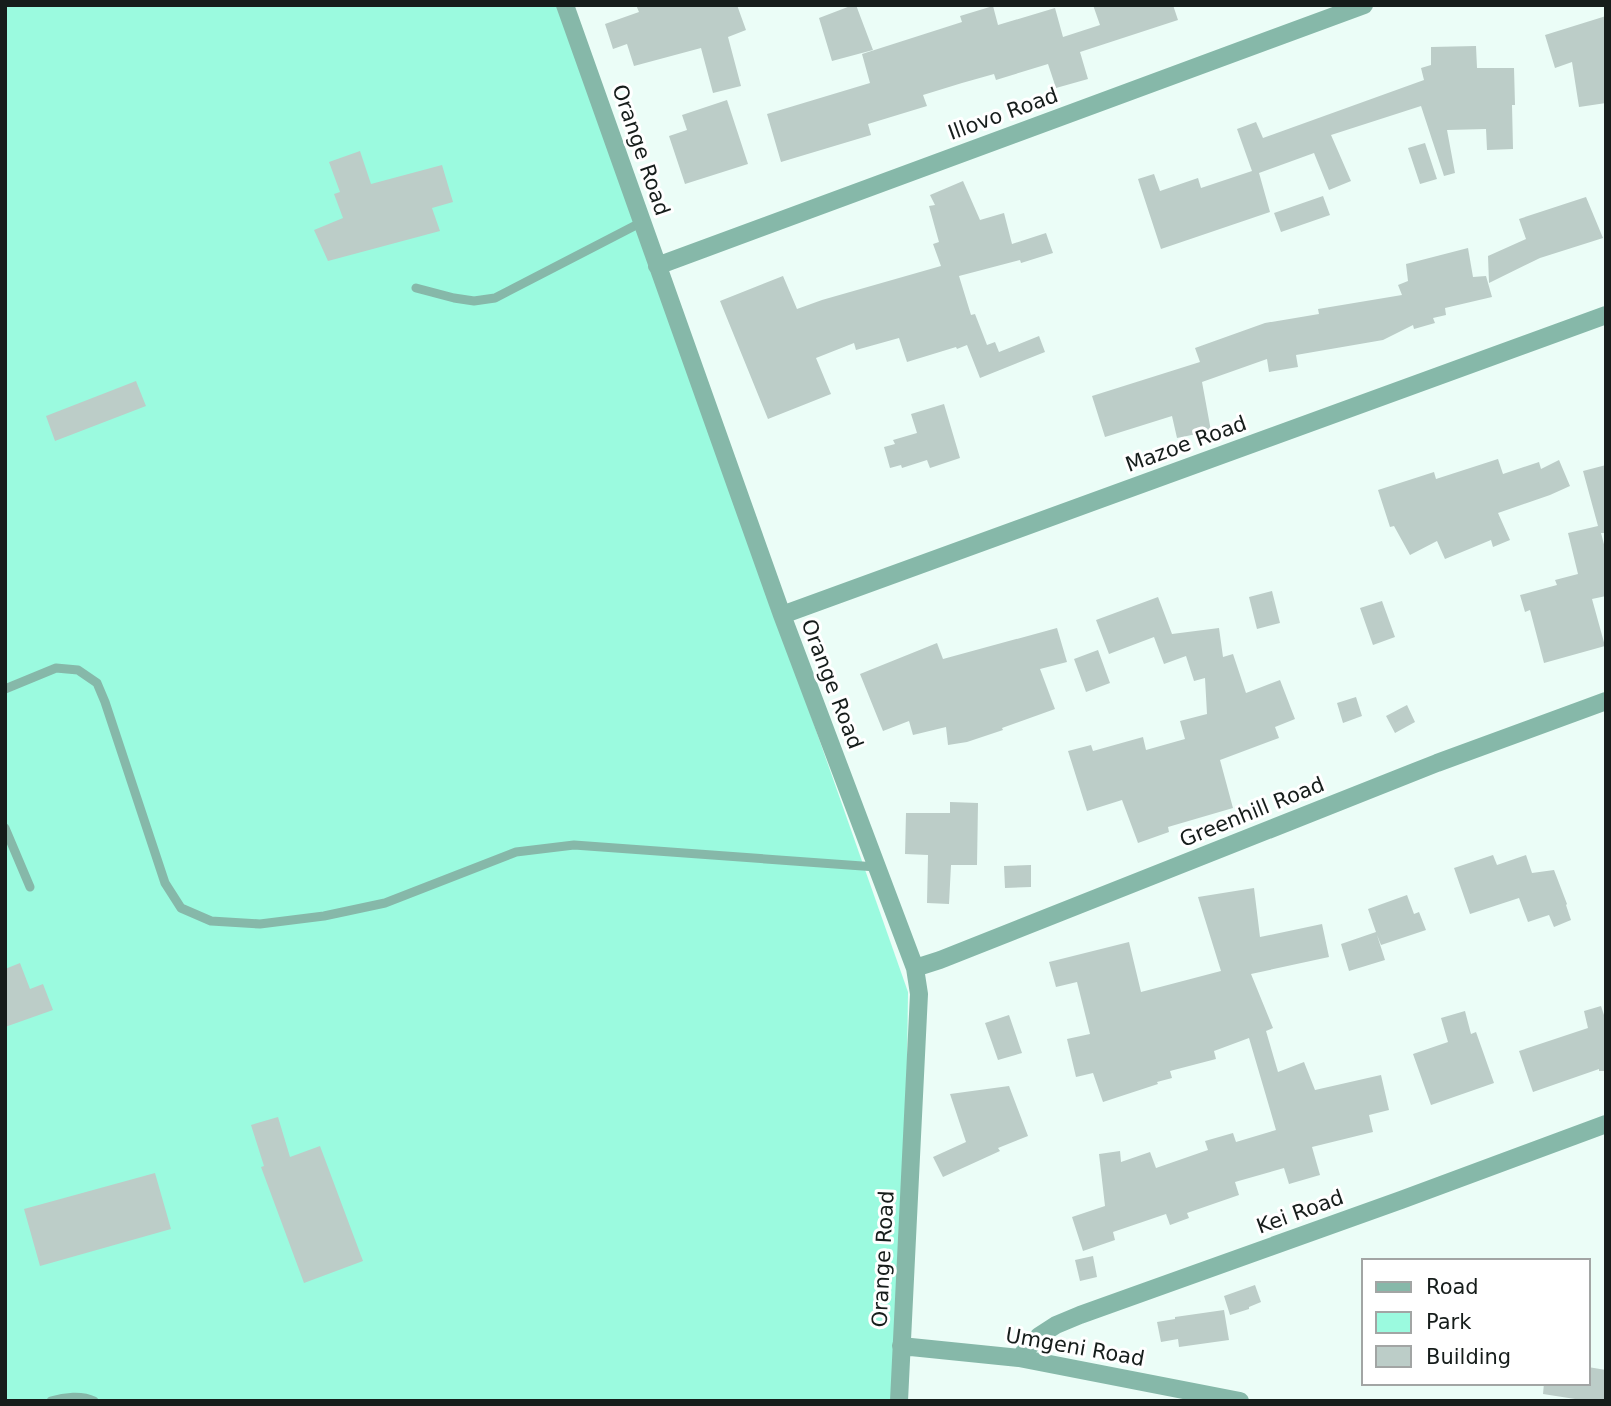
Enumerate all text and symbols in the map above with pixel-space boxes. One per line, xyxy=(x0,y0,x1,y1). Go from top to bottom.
street label: Orange Road xyxy=(607,81,675,219)
street label: Illovo Road xyxy=(945,83,1061,145)
street label: Mazoe Road xyxy=(1122,411,1250,477)
street label: Orange Road xyxy=(796,616,868,752)
street label: Greenhill Road xyxy=(1176,772,1328,852)
street label: Kei Road xyxy=(1253,1185,1347,1239)
street label: Orange Road xyxy=(867,1190,899,1328)
legend xyxy=(1362,1259,1590,1385)
text: Road xyxy=(1426,1275,1479,1299)
text: Park xyxy=(1426,1310,1472,1334)
street label: Umgeni Road xyxy=(1004,1323,1146,1371)
text: Building xyxy=(1426,1345,1511,1369)

